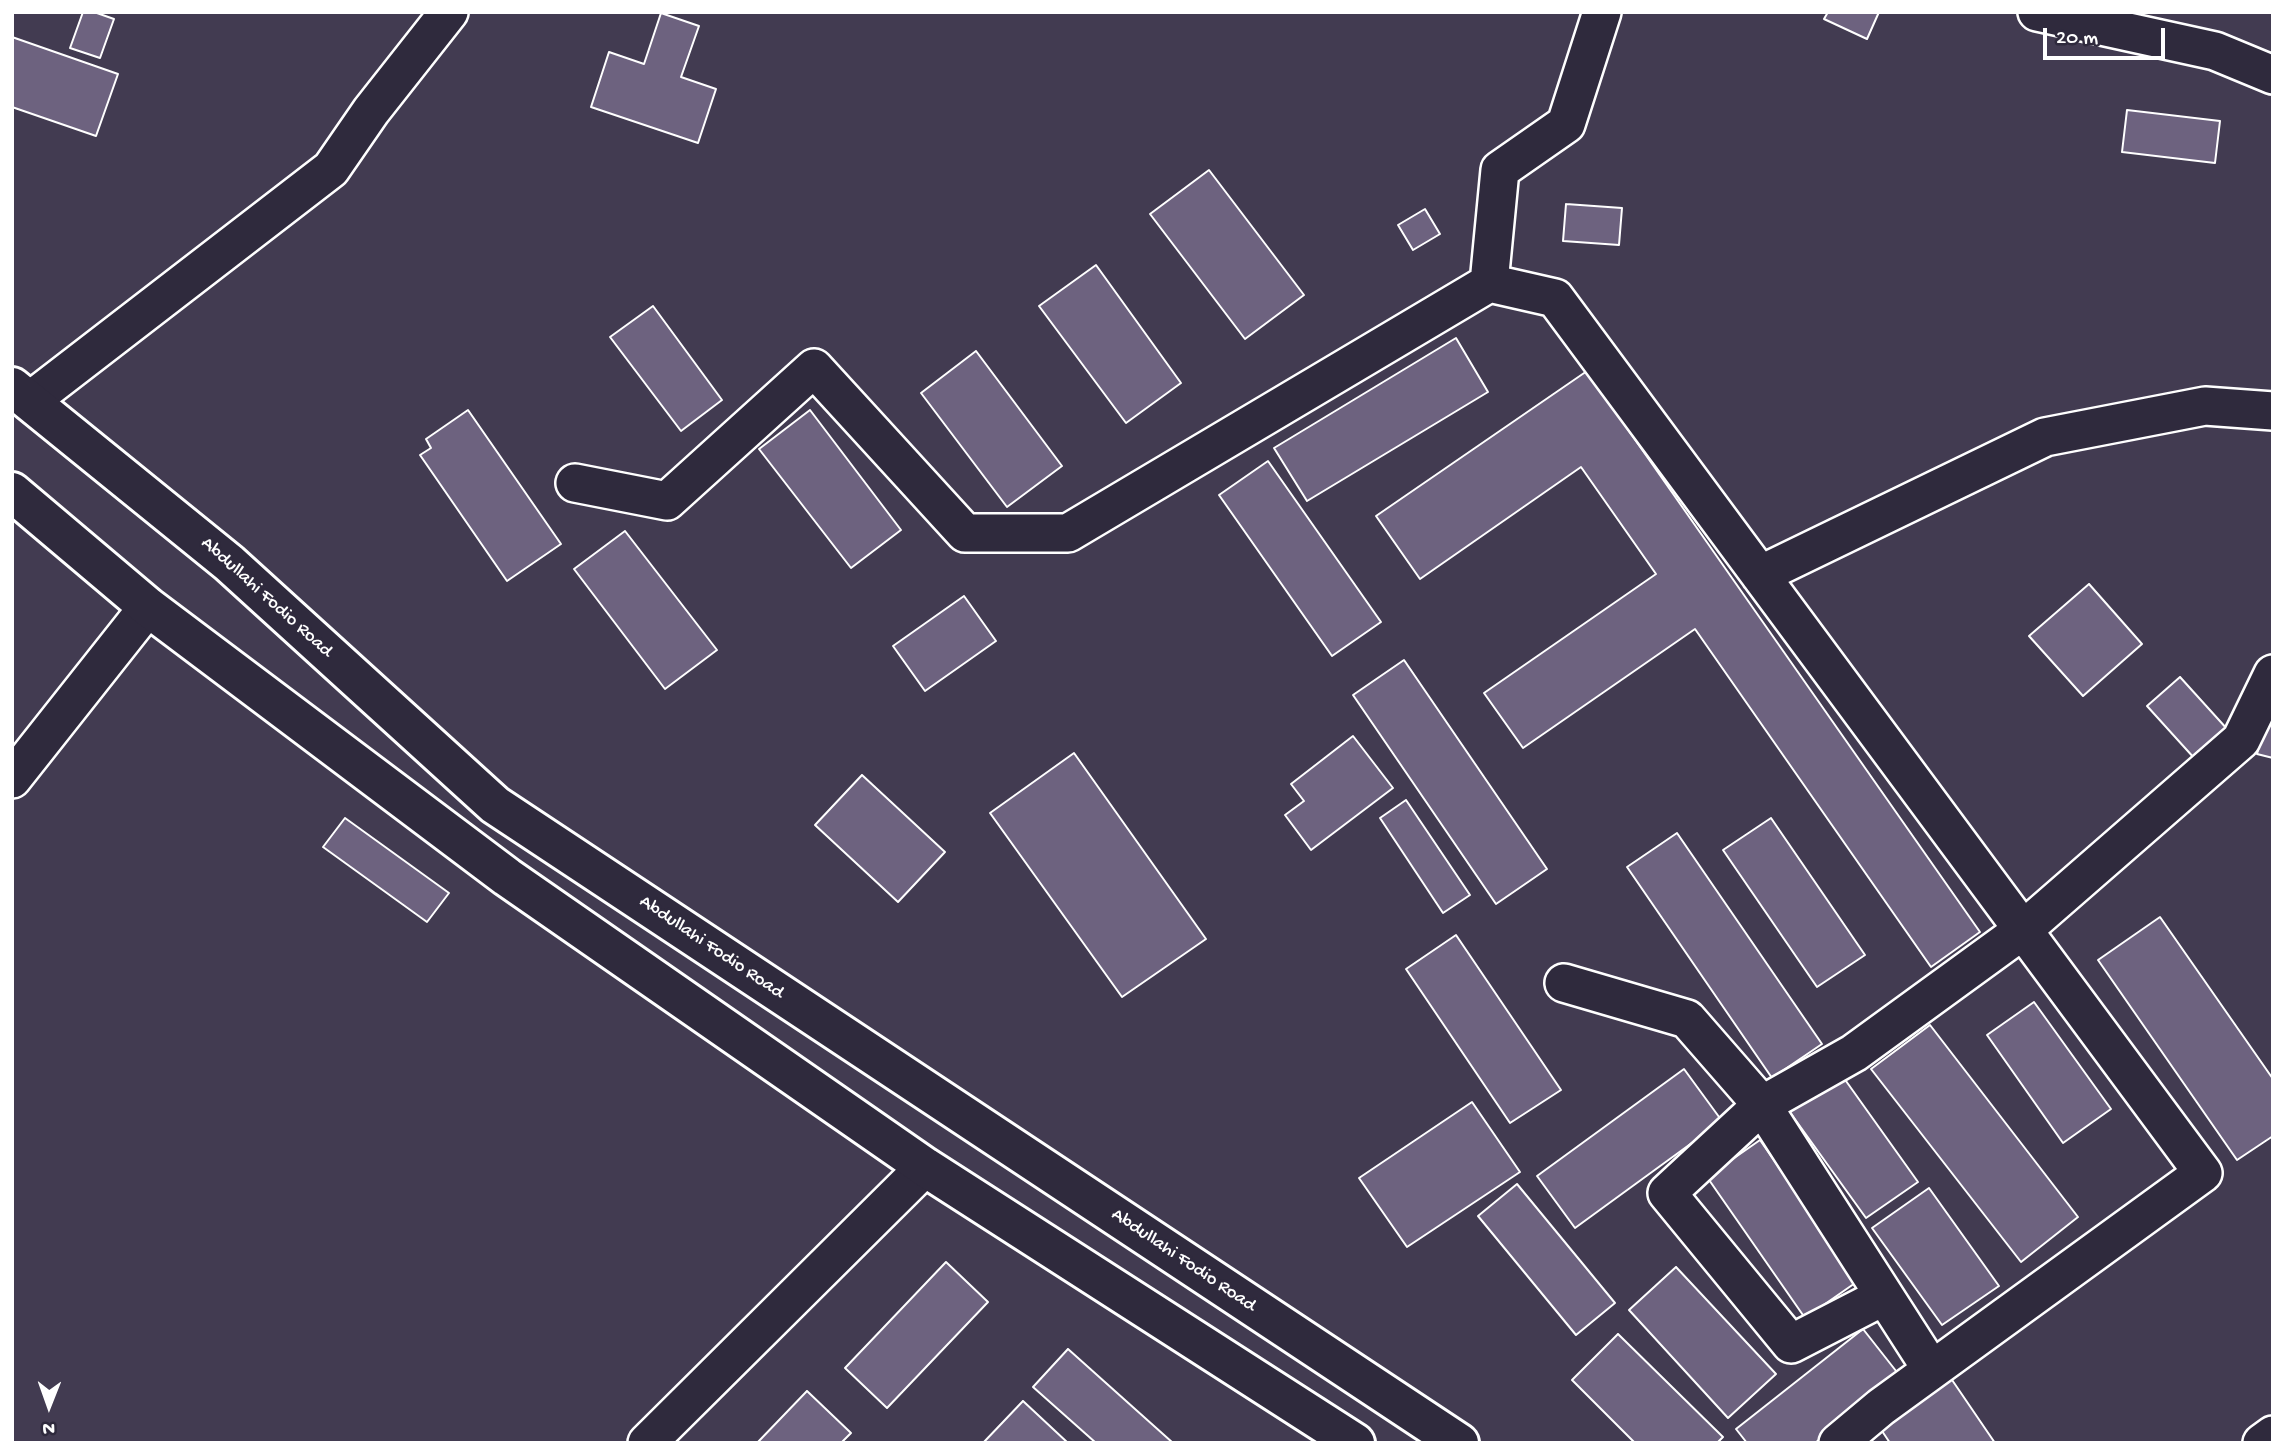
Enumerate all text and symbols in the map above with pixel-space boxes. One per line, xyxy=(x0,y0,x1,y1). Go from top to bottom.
scale bar xyxy=(2047,14,2170,58)
text: 20 m xyxy=(2056,27,2098,52)
street label: Abdullahi Fodio Road xyxy=(195,533,337,663)
street label: Abdullahi Fodio Road xyxy=(634,891,788,1005)
street label: Abdullahi Fodio Road xyxy=(1106,1204,1260,1318)
north arrow xyxy=(14,1371,84,1441)
text: N xyxy=(42,1416,55,1439)

